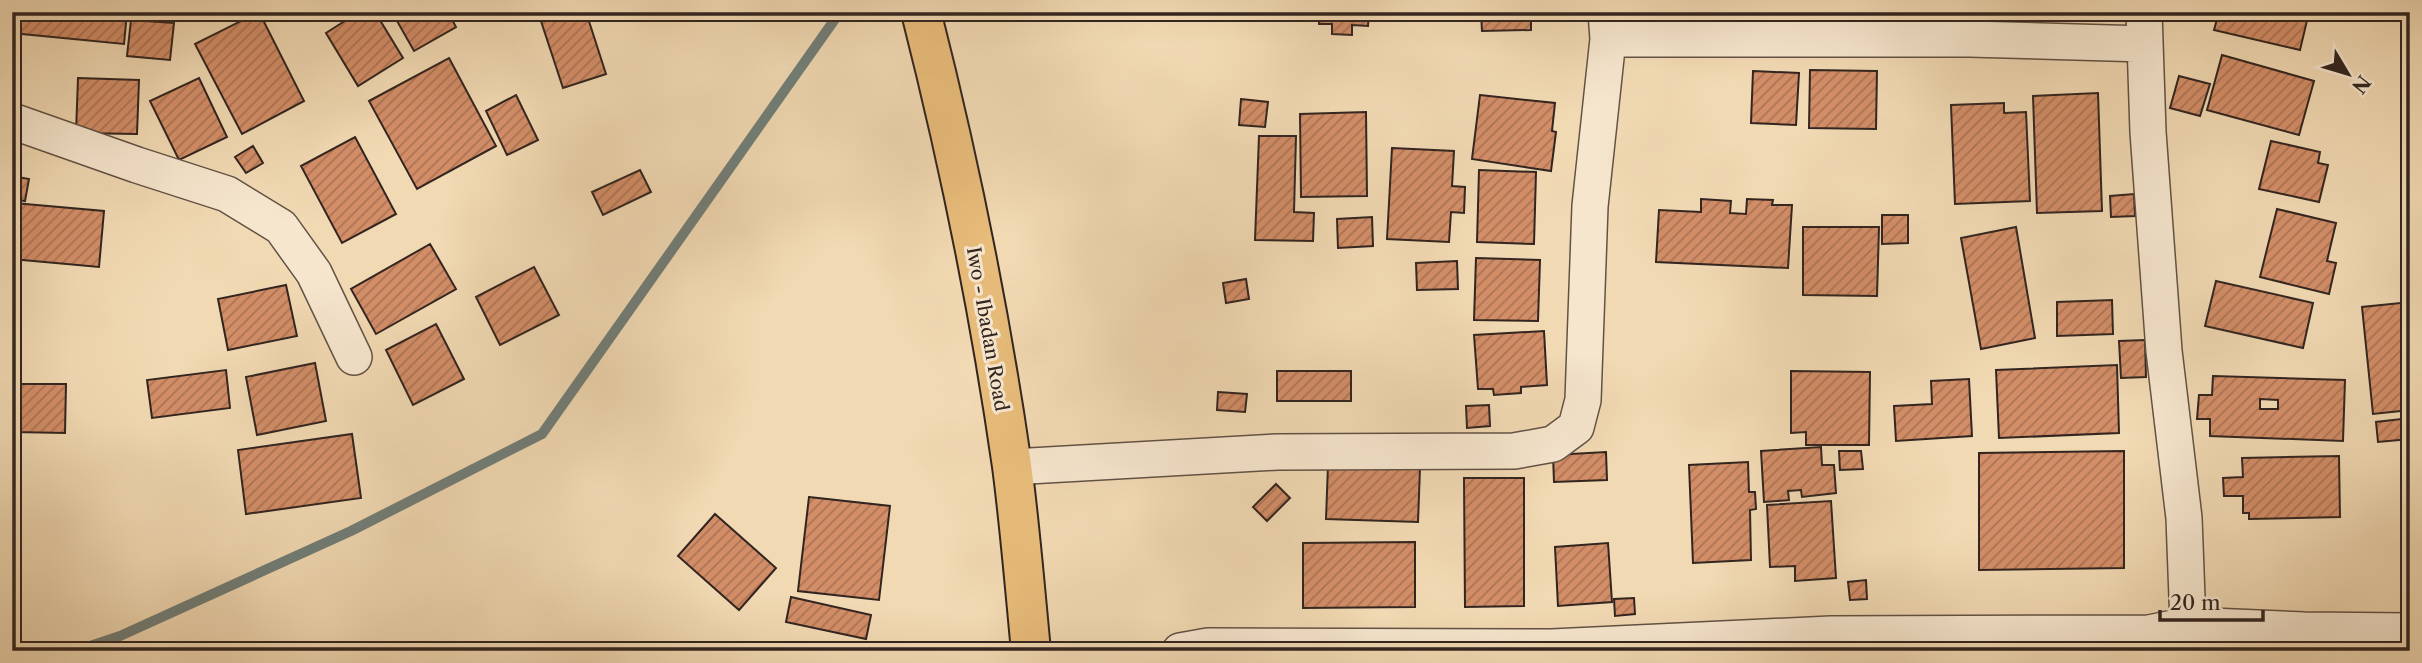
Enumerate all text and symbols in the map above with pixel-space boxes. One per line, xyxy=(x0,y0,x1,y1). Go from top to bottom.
north arrow xyxy=(2314,38,2384,108)
text: N xyxy=(2347,71,2375,98)
street label: Iwo - Ibadan Road xyxy=(962,245,1013,414)
scale bar xyxy=(2160,579,2263,623)
text: 20 m xyxy=(2170,590,2221,615)

